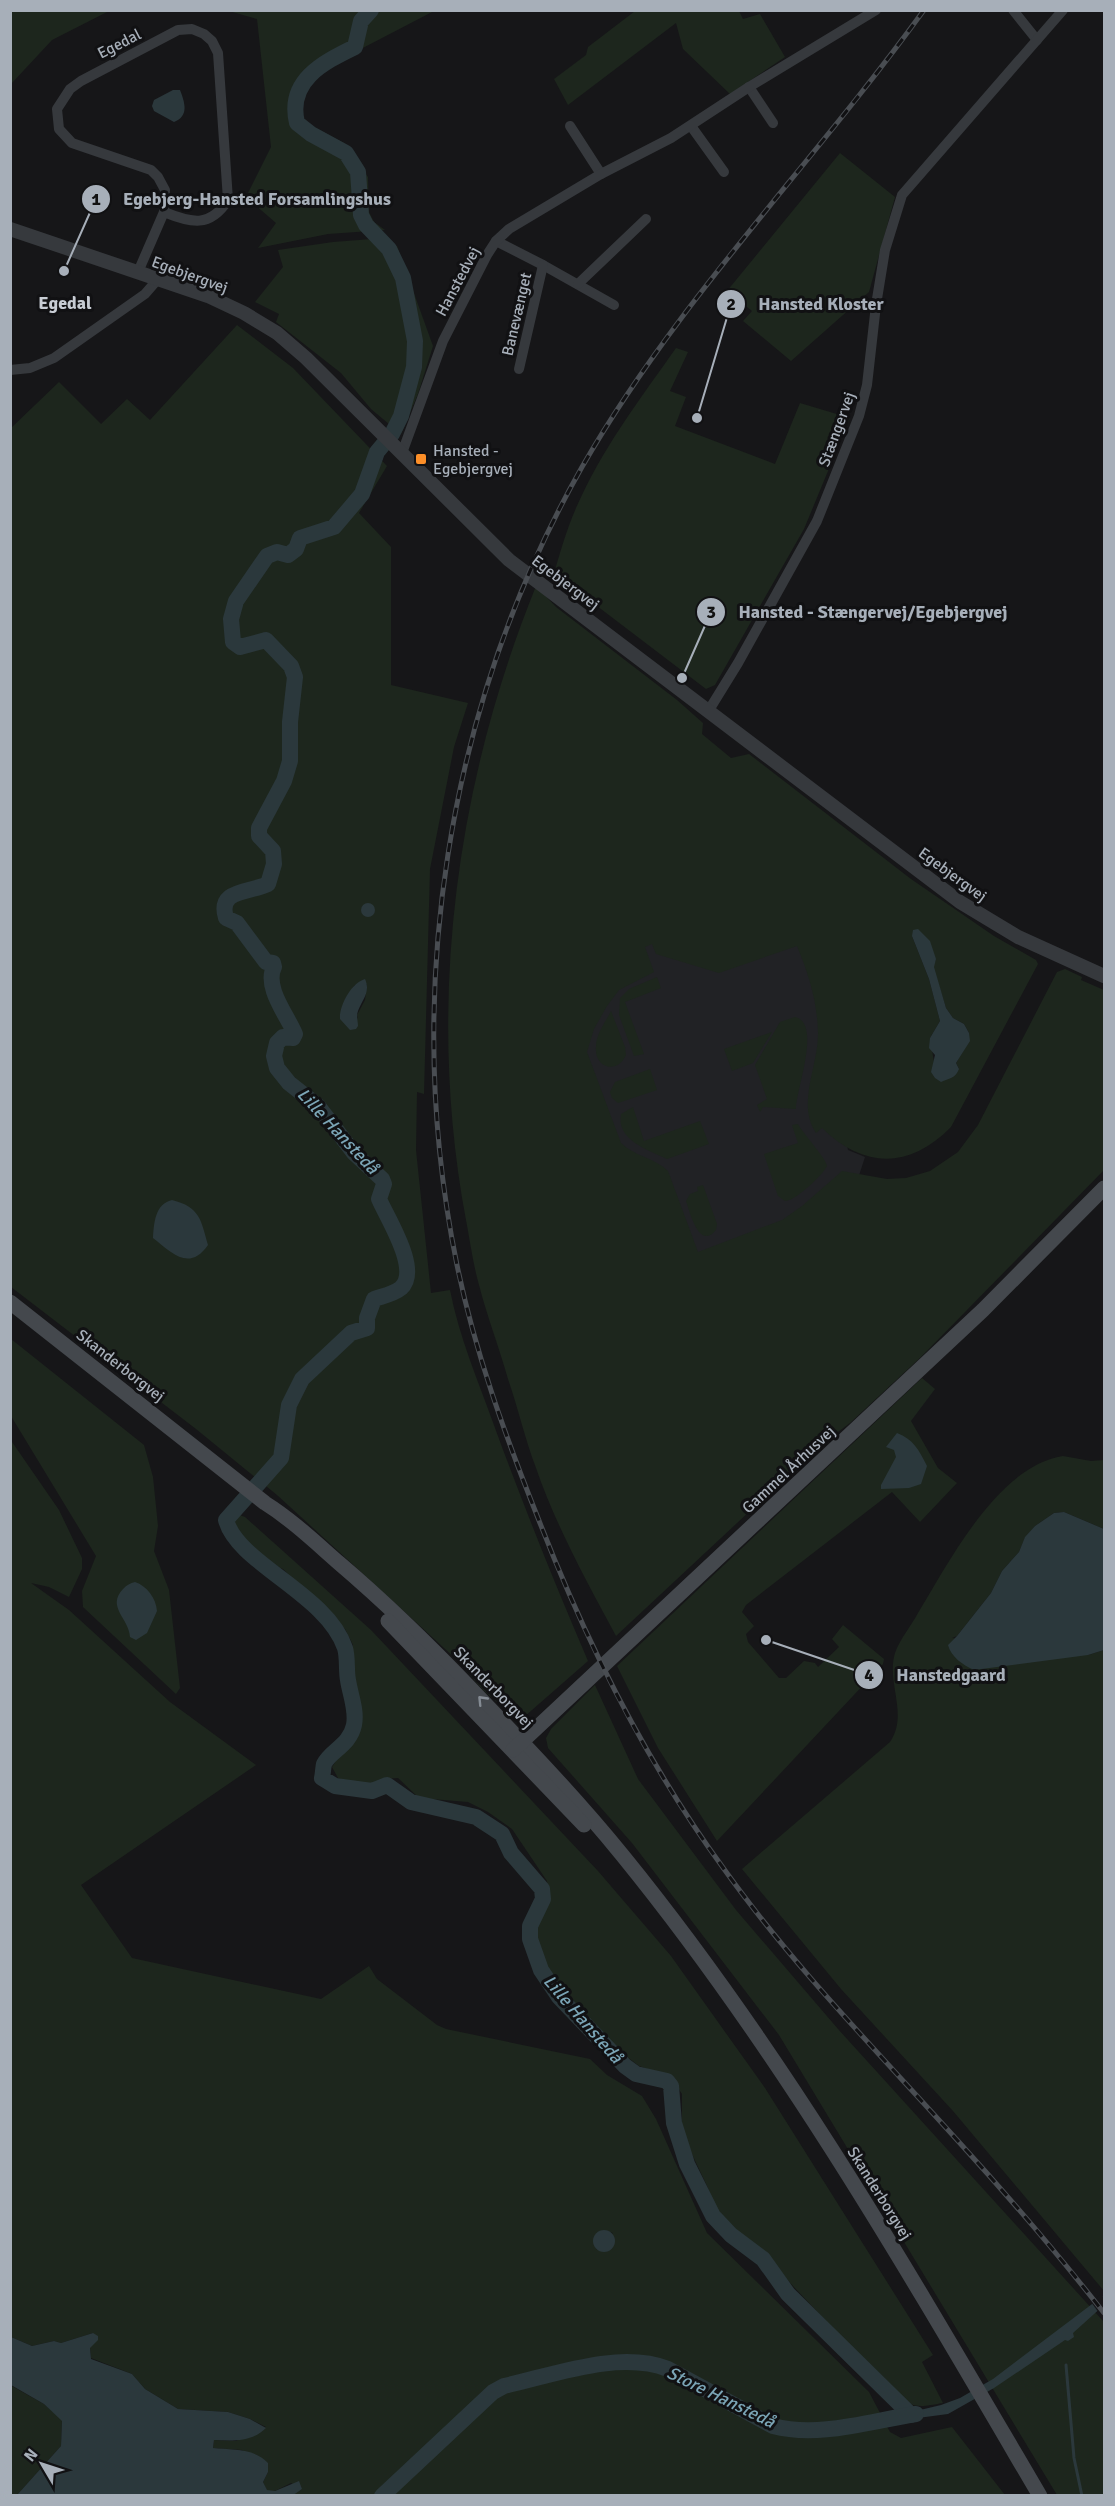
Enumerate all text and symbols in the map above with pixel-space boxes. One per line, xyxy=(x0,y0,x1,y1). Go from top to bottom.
street label: Egedal xyxy=(94,24,145,63)
callout: Egebjerg-Hansted Forsamlingshus xyxy=(81,181,403,217)
text: 1 xyxy=(91,188,101,210)
text: Egebjerg-Hansted Forsamlingshus xyxy=(123,188,391,210)
street label: Hanstedvej xyxy=(431,243,485,320)
street label: Egebjergvej xyxy=(149,252,231,298)
street label: Banevænget xyxy=(498,270,536,358)
callout: Hansted Kloster xyxy=(716,286,895,322)
district label: Egedal xyxy=(38,292,92,314)
text: 2 xyxy=(726,293,736,315)
text: Hansted Kloster xyxy=(758,293,884,315)
street label: Stængervej xyxy=(814,389,860,469)
place label: Hansted - Egebjergvej xyxy=(433,441,513,479)
marker: Hansted - Egebjergvej xyxy=(414,452,428,466)
street label: Egebjergvej xyxy=(527,551,603,615)
callout: Hansted - Stængervej/Egebjergvej xyxy=(696,594,1020,630)
text: 3 xyxy=(706,601,716,623)
text: Hansted - Stængervej/Egebjergvej xyxy=(738,601,1008,623)
street label: Egebjergvej xyxy=(914,843,991,906)
water label: Lille Hanstedå xyxy=(292,1083,384,1179)
street label: Skanderborgvej xyxy=(72,1325,169,1406)
street label: Gammel Århusvej xyxy=(738,1422,839,1518)
street label: Skanderborgvej xyxy=(449,1642,537,1733)
callout: Hanstedgaard xyxy=(854,1657,1018,1693)
text: 4 xyxy=(864,1664,874,1686)
text: Hanstedgaard xyxy=(896,1664,1006,1686)
one-way arrow xyxy=(478,1696,489,1707)
water label: Lille Hanstedå xyxy=(539,1970,628,2068)
street label: Skanderborgvej xyxy=(842,2143,916,2244)
water label: Store Hanstedå xyxy=(663,2361,779,2433)
north arrow xyxy=(12,2434,72,2494)
text: N xyxy=(20,2445,42,2466)

